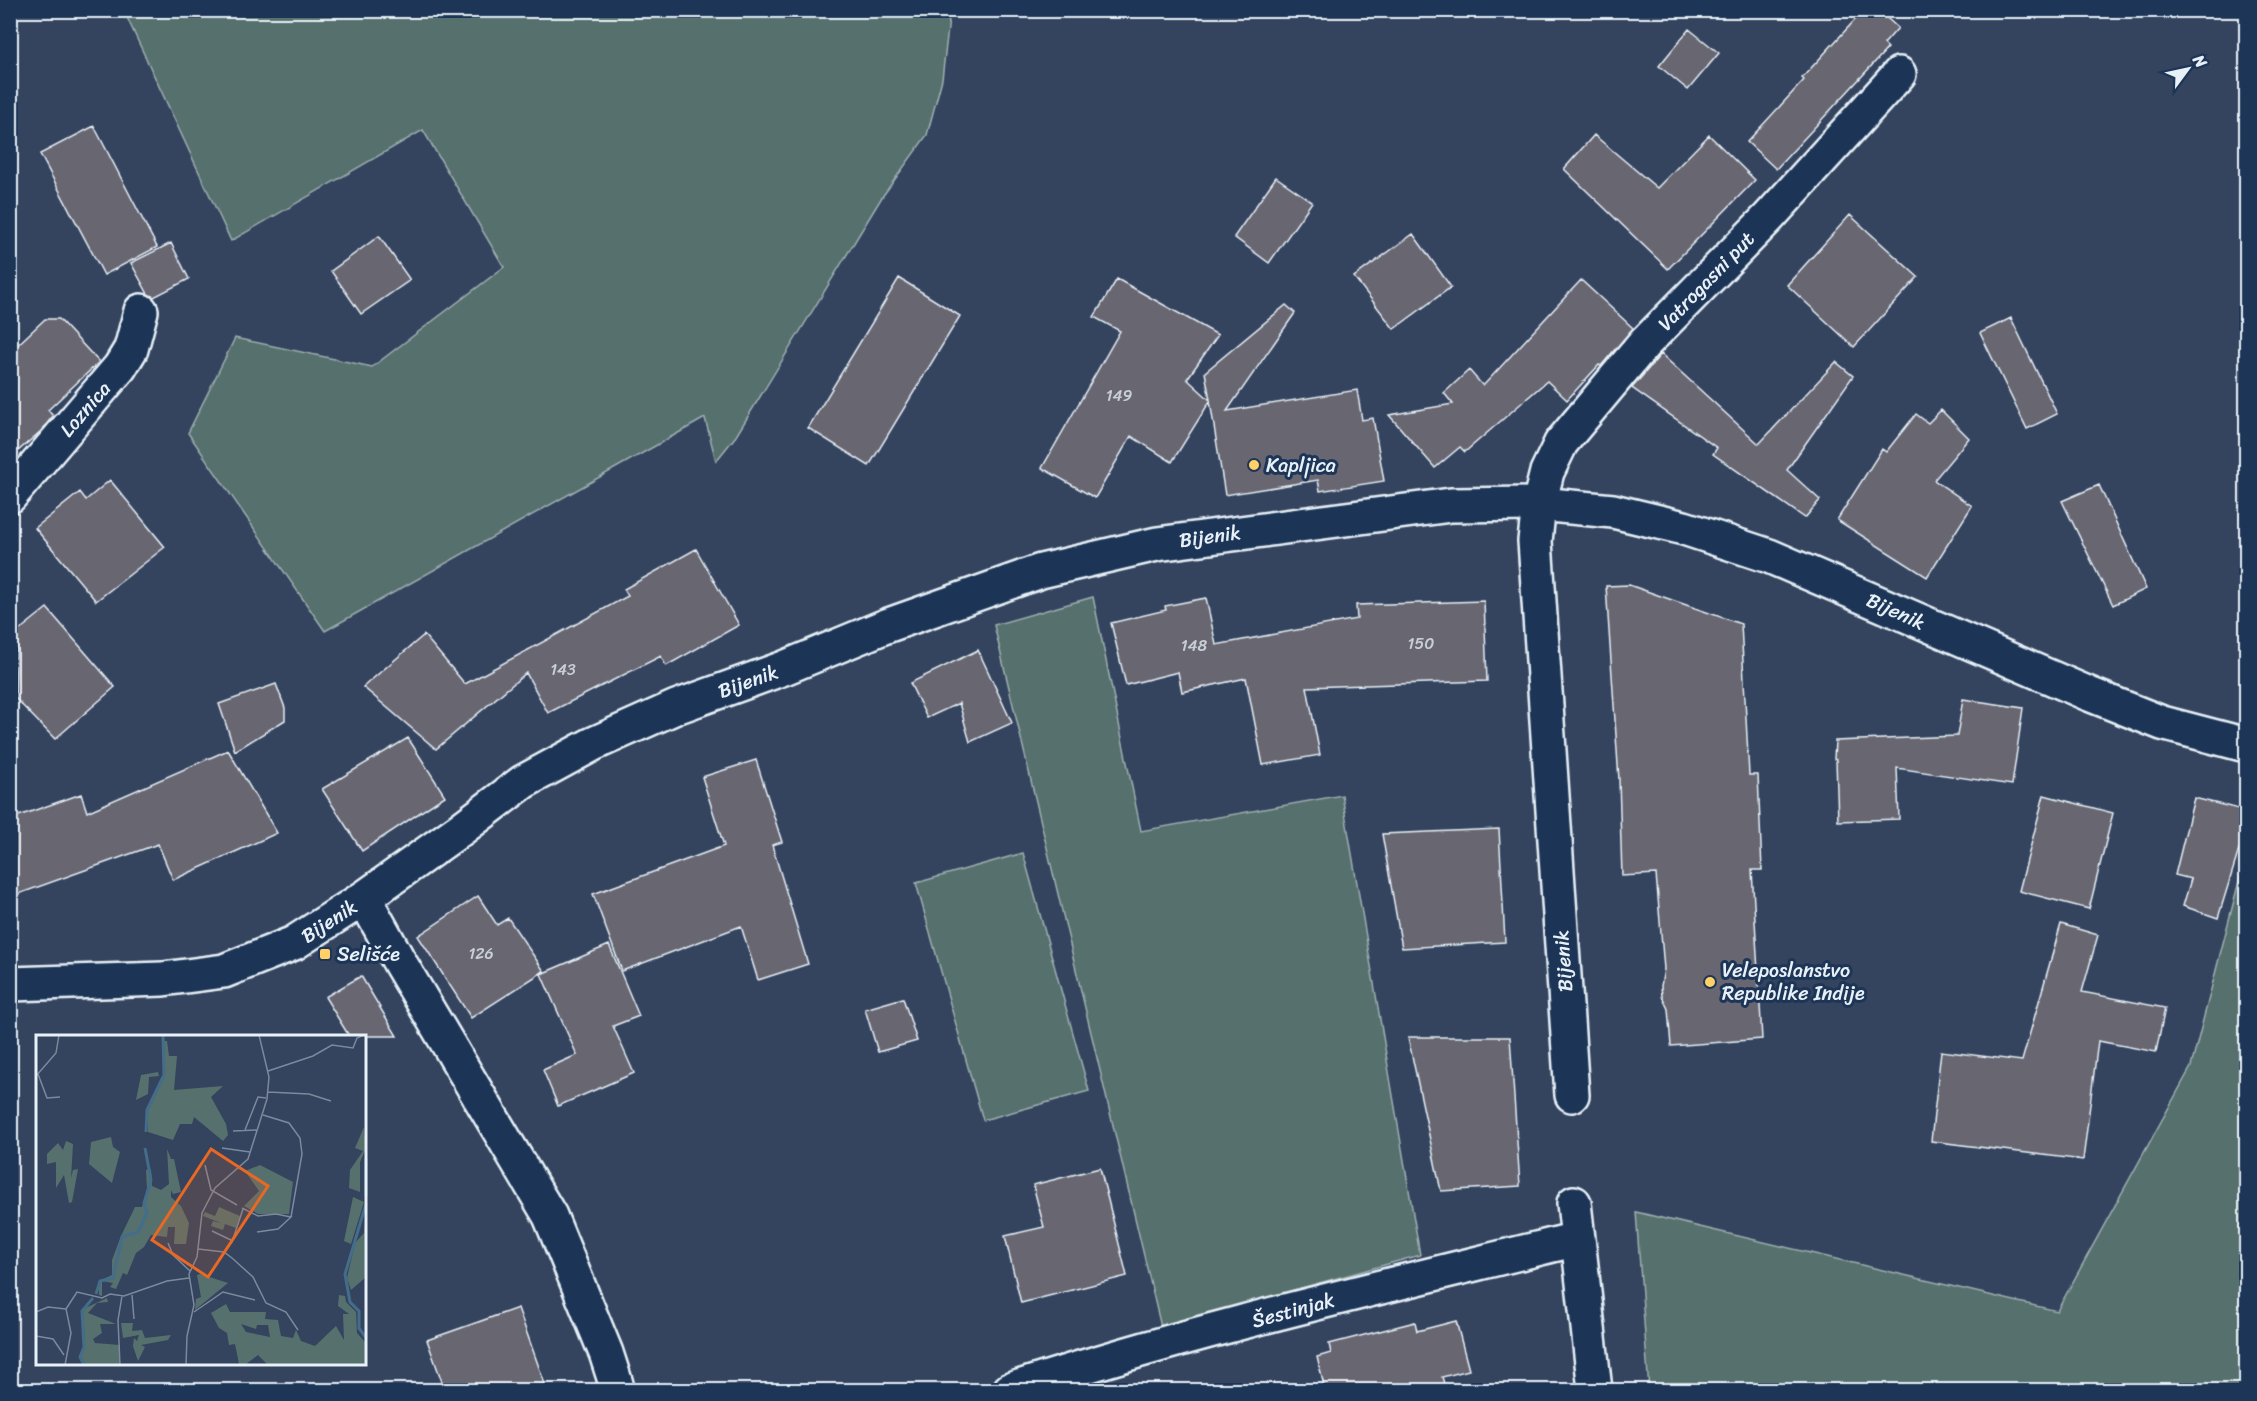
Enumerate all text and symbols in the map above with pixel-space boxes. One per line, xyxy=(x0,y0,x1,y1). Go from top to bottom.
north arrow xyxy=(2158,39,2218,99)
text: N xyxy=(2184,48,2216,74)
street label: Vatrogasni put xyxy=(1649,223,1764,340)
street label: Loznica xyxy=(51,373,120,445)
house number: 149 xyxy=(1106,381,1133,410)
place label: Kapljica xyxy=(1266,448,1336,483)
marker: Kapljica xyxy=(1247,458,1261,472)
street label: Bijenik xyxy=(1177,515,1243,558)
street label: Bijenik xyxy=(1860,583,1931,640)
house number: 150 xyxy=(1408,629,1434,658)
house number: 148 xyxy=(1181,631,1208,660)
street label: Bijenik xyxy=(713,654,783,708)
house number: 143 xyxy=(550,655,576,684)
street label: Bijenik xyxy=(294,890,365,953)
street label: Bijenik xyxy=(1544,929,1583,993)
place label: Selišće xyxy=(337,937,400,972)
house number: 126 xyxy=(468,939,494,968)
marker: Selišće xyxy=(318,947,332,961)
place label: Veleposlanstvo Republike Indije xyxy=(1722,953,1865,1011)
marker: Veleposlanstvo Republike Indije xyxy=(1703,975,1717,989)
inset map xyxy=(36,1035,366,1365)
street label: Šestinjak xyxy=(1248,1283,1339,1338)

